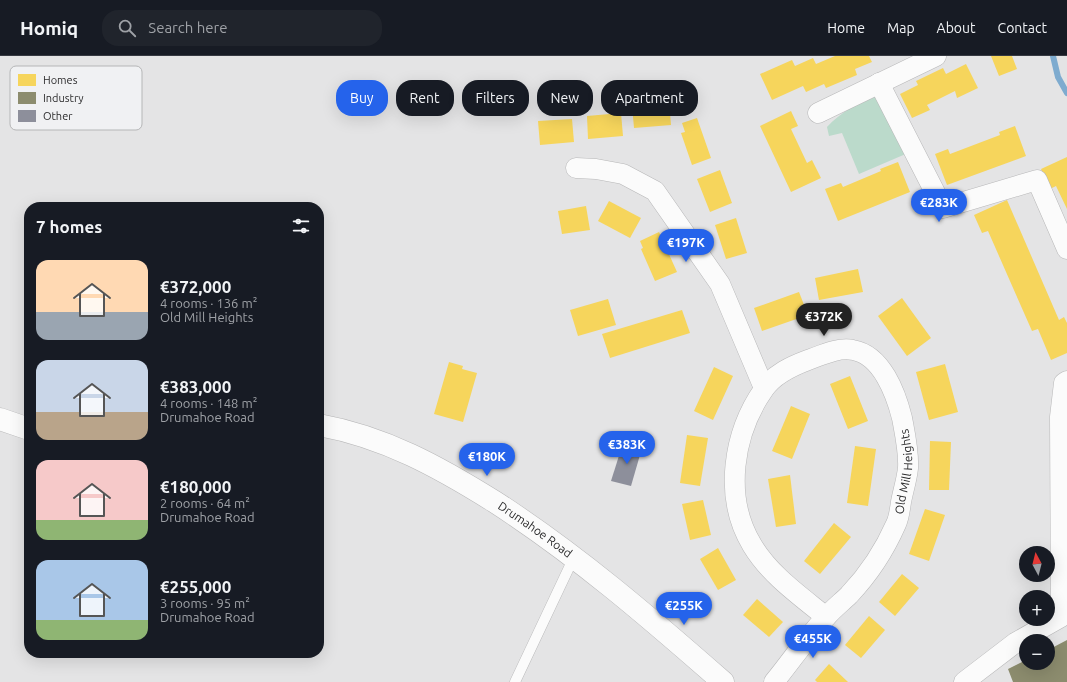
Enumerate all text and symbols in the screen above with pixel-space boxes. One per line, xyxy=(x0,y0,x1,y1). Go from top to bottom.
search box xyxy=(102,10,382,46)
text: Homiq xyxy=(20,17,78,39)
icon: search xyxy=(116,17,138,39)
text: Search here xyxy=(148,19,228,36)
text: Home xyxy=(827,20,865,36)
text: Map xyxy=(887,20,915,36)
text: About xyxy=(937,20,976,36)
text: Contact xyxy=(998,20,1047,36)
legend xyxy=(10,66,142,130)
text: Homes xyxy=(43,74,78,86)
chip: Buy xyxy=(336,80,388,116)
chip: Rent xyxy=(396,80,454,116)
chip: Filters xyxy=(462,80,529,116)
chip: New xyxy=(537,80,593,116)
chip: Apartment xyxy=(601,80,698,116)
text: Industry xyxy=(43,92,84,104)
text: Other xyxy=(43,110,73,122)
pin: €283K xyxy=(911,189,967,223)
text: €283K xyxy=(920,195,958,209)
icon: filters xyxy=(290,215,312,237)
text: 7 homes xyxy=(36,217,102,236)
pin: €197K xyxy=(658,229,714,263)
text: €197K xyxy=(667,235,705,249)
icon: home xyxy=(68,276,116,324)
text: €372,000 xyxy=(160,277,231,296)
text: 4 rooms · 136 m² xyxy=(160,296,257,310)
pin: €372K xyxy=(796,303,852,337)
text: €372K xyxy=(805,309,843,323)
text: Old Mill Heights xyxy=(160,310,253,324)
icon: home xyxy=(68,376,116,424)
text: €383,000 xyxy=(160,377,231,396)
text: 4 rooms · 148 m² xyxy=(160,396,257,410)
text: Drumahoe Road xyxy=(160,410,255,424)
street label: Old Mill Heights xyxy=(892,428,914,515)
pin: €383K xyxy=(599,431,655,465)
text: €383K xyxy=(608,437,646,451)
pin: €180K xyxy=(459,443,515,477)
text: €180K xyxy=(468,449,506,463)
icon: home xyxy=(68,476,116,524)
text: €180,000 xyxy=(160,477,231,496)
text: 2 rooms · 64 m² xyxy=(160,496,250,510)
street label: Drumahoe Road xyxy=(496,499,575,560)
text: Drumahoe Road xyxy=(160,510,255,524)
north arrow xyxy=(1019,546,1055,582)
map controls xyxy=(1019,546,1055,670)
icon: home xyxy=(68,576,116,624)
text: €255,000 xyxy=(160,577,231,596)
button: + xyxy=(1019,590,1055,626)
pin: €255K xyxy=(656,592,712,626)
text: 3 rooms · 95 m² xyxy=(160,596,250,610)
text: €255K xyxy=(665,598,703,612)
text: Drumahoe Road xyxy=(160,610,255,624)
pin: €455K xyxy=(785,625,841,659)
text: €455K xyxy=(794,631,832,645)
button: − xyxy=(1019,634,1055,670)

